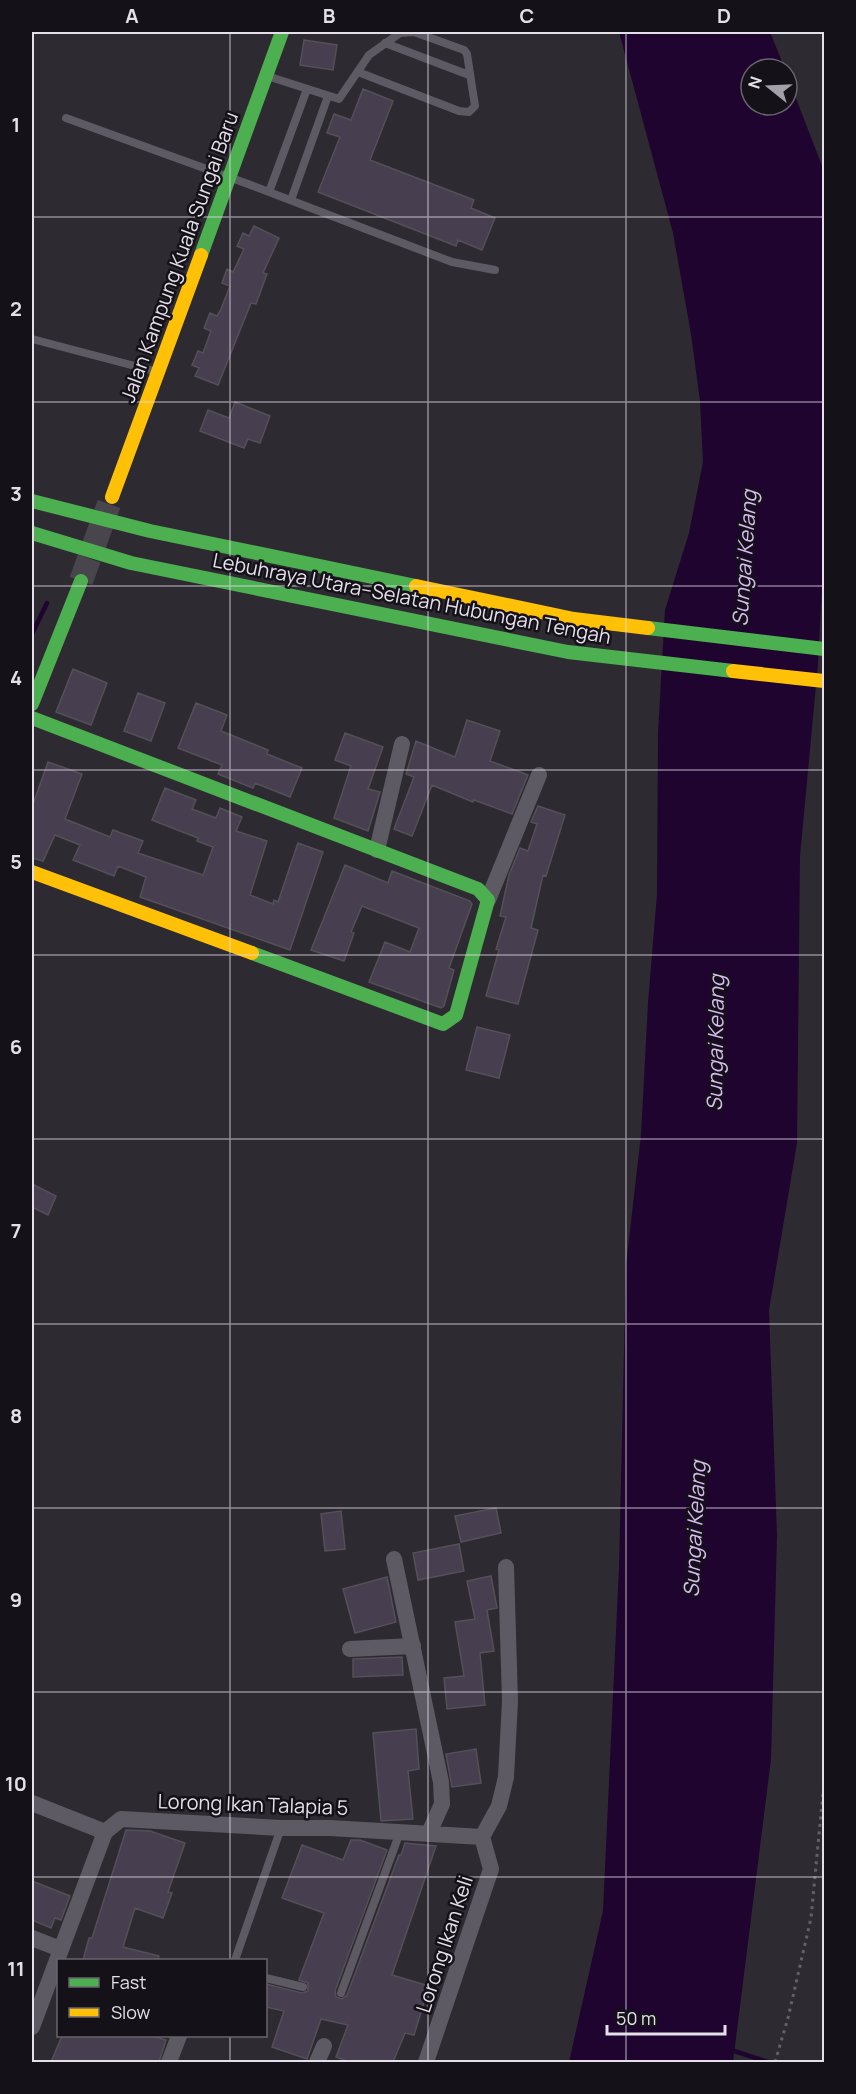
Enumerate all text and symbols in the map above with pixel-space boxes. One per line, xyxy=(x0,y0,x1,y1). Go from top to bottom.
text: A xyxy=(125,2,139,29)
text: B xyxy=(323,2,336,29)
text: C xyxy=(520,2,534,29)
text: D xyxy=(717,2,731,29)
north arrow xyxy=(739,57,799,117)
text: N xyxy=(742,73,767,91)
street label: Jalan Kampung Kuala Sungai Baru xyxy=(114,108,244,406)
text: 1 xyxy=(12,111,20,138)
text: 2 xyxy=(10,295,22,322)
text: 3 xyxy=(10,480,22,507)
water label: Sungai Kelang xyxy=(725,487,763,627)
street label: Lebuhraya Utara–Selatan Hubungan Tengah xyxy=(211,546,613,650)
text: 4 xyxy=(10,664,22,691)
text: 5 xyxy=(10,848,22,875)
water label: Sungai Kelang xyxy=(700,973,730,1111)
text: 6 xyxy=(10,1033,22,1060)
text: 7 xyxy=(11,1217,21,1244)
text: 8 xyxy=(10,1402,22,1429)
water label: Sungai Kelang xyxy=(676,1459,712,1598)
text: 9 xyxy=(10,1586,22,1613)
text: 10 xyxy=(5,1770,27,1797)
street label: Lorong Ikan Talapia 5 xyxy=(157,1787,349,1821)
street label: Lorong Ikan Keli xyxy=(409,1872,479,2016)
text: 11 xyxy=(7,1955,25,1982)
legend xyxy=(57,1959,267,2037)
text: Fast xyxy=(111,1970,146,1994)
scale bar xyxy=(607,1998,726,2036)
text: Slow xyxy=(111,2000,151,2024)
text: 50 m xyxy=(616,2006,656,2030)

